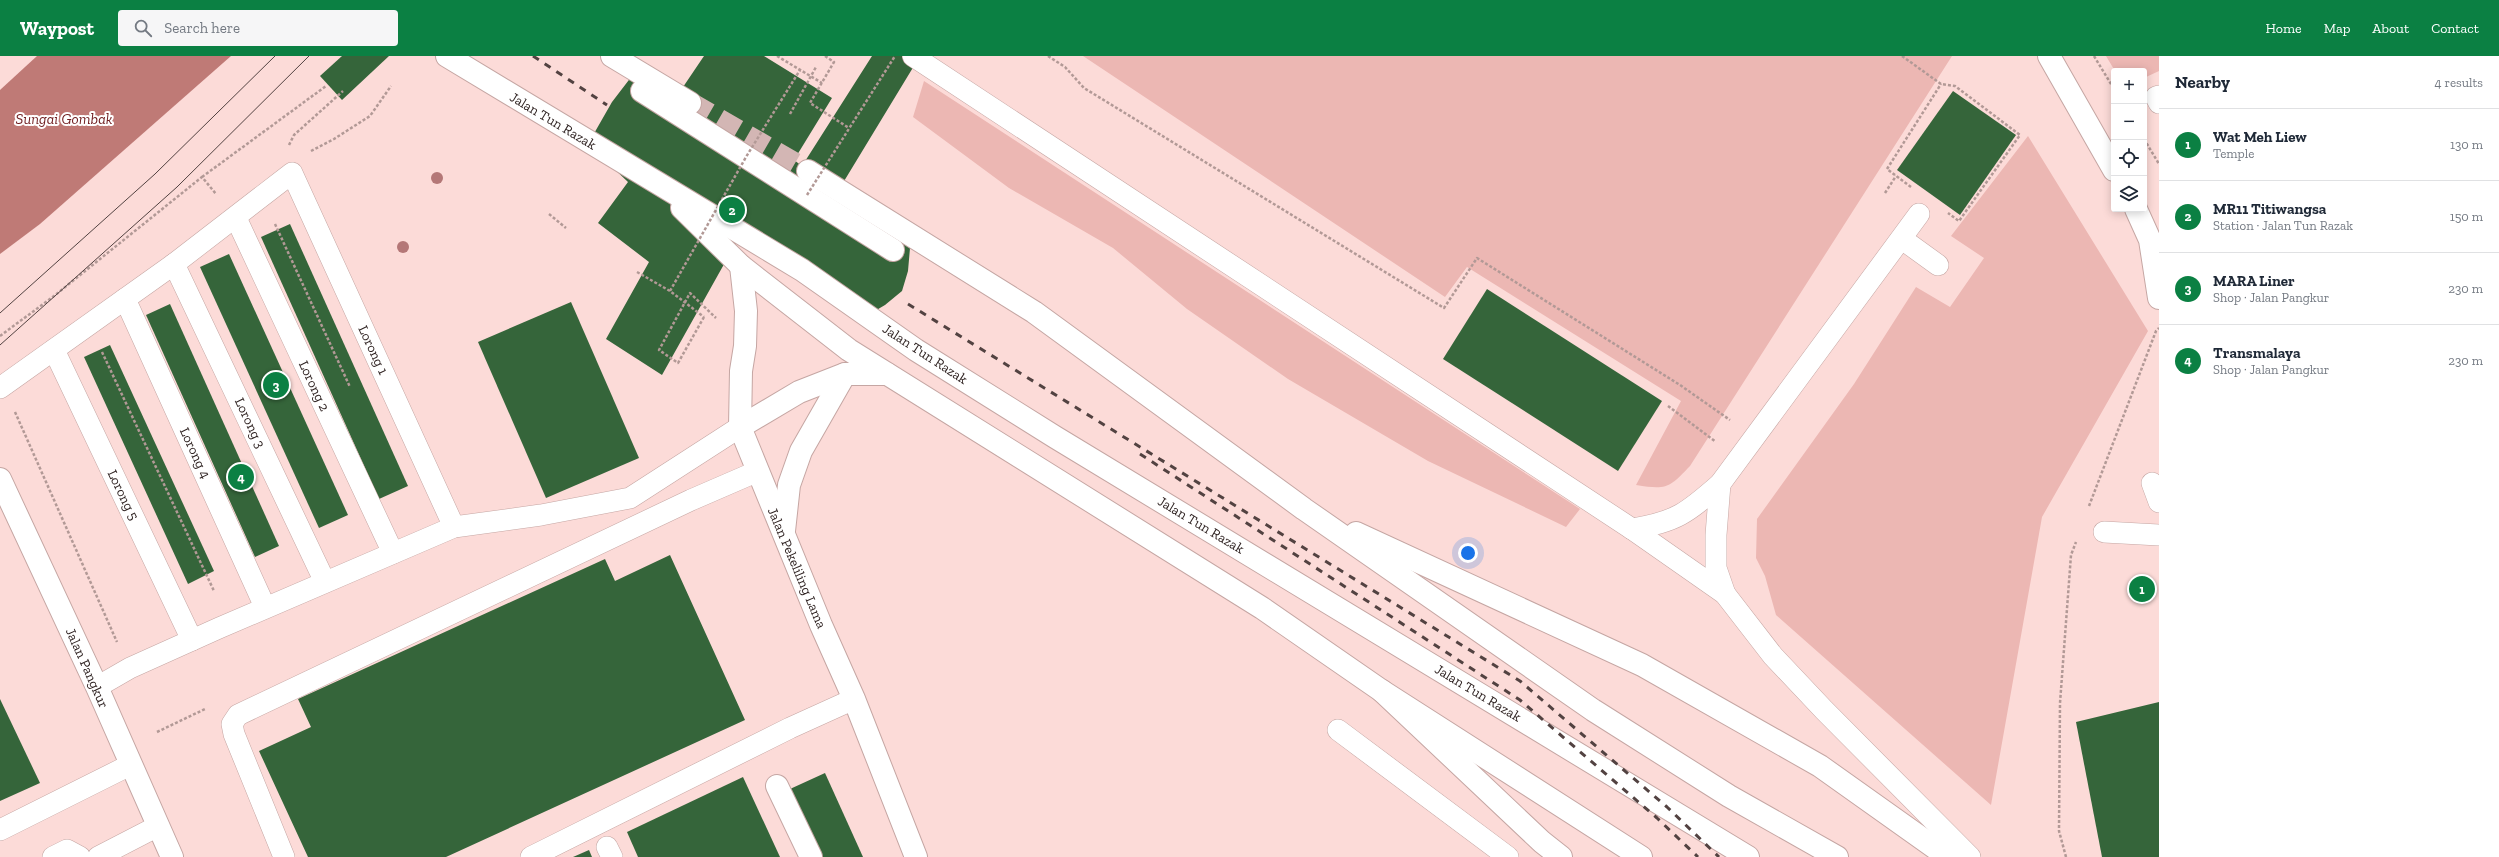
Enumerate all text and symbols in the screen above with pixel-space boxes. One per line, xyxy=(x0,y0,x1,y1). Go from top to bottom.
search box xyxy=(118,10,398,46)
text: Waypost xyxy=(20,17,94,40)
icon: search xyxy=(132,17,154,39)
text: Search here xyxy=(164,19,240,37)
text: Home xyxy=(2266,20,2302,37)
text: Map xyxy=(2324,20,2350,37)
text: About xyxy=(2372,20,2409,37)
text: Contact xyxy=(2431,20,2479,37)
map controls xyxy=(2111,68,2147,212)
button: + xyxy=(2111,68,2147,104)
text: Nearby xyxy=(2175,72,2230,92)
text: 4 results xyxy=(2435,75,2483,90)
street label: Jalan Tun Razak xyxy=(507,89,600,154)
button: − xyxy=(2111,104,2147,140)
water label: Sungai Gombak xyxy=(16,110,113,128)
text: Wat Meh Liew xyxy=(2213,128,2307,146)
text: 1 xyxy=(2185,137,2191,152)
text: 130 m xyxy=(2450,137,2483,152)
button: locate xyxy=(2111,140,2147,176)
text: Temple xyxy=(2213,146,2254,161)
button: layers xyxy=(2111,176,2147,212)
pin: 2 xyxy=(719,195,745,225)
text: MR11 Titiwangsa xyxy=(2213,200,2326,218)
text: 2 xyxy=(2185,209,2191,224)
text: 150 m xyxy=(2450,209,2483,224)
text: Station · Jalan Tun Razak xyxy=(2213,218,2353,233)
text: MARA Liner xyxy=(2213,272,2295,290)
text: 3 xyxy=(2185,281,2191,296)
text: 230 m xyxy=(2448,281,2483,296)
text: Shop · Jalan Pangkur xyxy=(2213,290,2329,305)
street label: Jalan Tun Razak xyxy=(879,320,971,388)
street label: Lorong 1 xyxy=(354,323,392,378)
text: Transmalaya xyxy=(2213,344,2301,362)
text: 4 xyxy=(2184,353,2192,368)
text: 230 m xyxy=(2448,353,2483,368)
street label: Lorong 2 xyxy=(295,358,333,414)
text: Shop · Jalan Pangkur xyxy=(2213,362,2329,377)
pin: 3 xyxy=(263,370,289,400)
street label: Lorong 3 xyxy=(231,395,269,451)
street label: Lorong 4 xyxy=(176,425,214,482)
pin: 4 xyxy=(228,462,254,492)
street label: Lorong 5 xyxy=(104,467,142,523)
street label: Jalan Tun Razak xyxy=(1155,493,1248,558)
street label: Jalan Pekeliling Lama xyxy=(764,505,830,631)
your location xyxy=(1458,543,1478,563)
pin: 1 xyxy=(2129,574,2155,604)
street label: Jalan Pangkur xyxy=(62,625,112,711)
street label: Jalan Tun Razak xyxy=(1432,661,1525,726)

